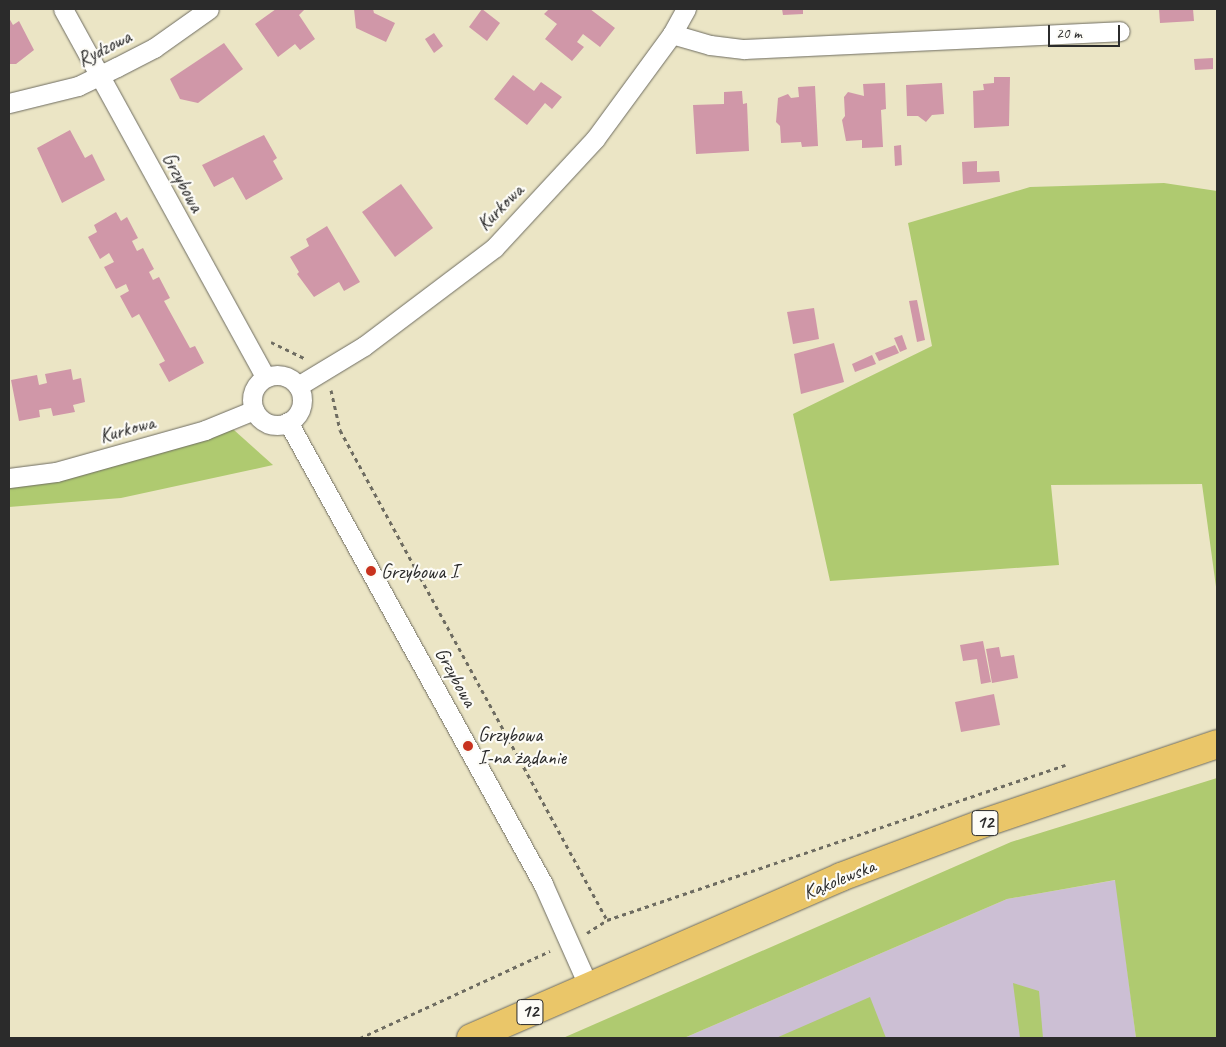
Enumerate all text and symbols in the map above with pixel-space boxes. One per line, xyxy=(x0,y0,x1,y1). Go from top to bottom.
scale bar xyxy=(1051,15,1124,47)
street label: Rydzowa xyxy=(73,24,135,72)
text: 20 m xyxy=(1056,24,1082,43)
street label: Grzybowa xyxy=(157,148,209,216)
street label: Kurkowa xyxy=(472,178,528,236)
street label: Kurkowa xyxy=(97,410,157,448)
place label: Grzybowa I xyxy=(381,559,458,583)
marker: Grzybowa I xyxy=(365,565,377,577)
street label: Grzybowa xyxy=(430,643,482,711)
place label: Grzybowa I-na żądanie xyxy=(478,722,566,769)
marker: Grzybowa I-na żądanie xyxy=(462,740,474,752)
road number: 12 xyxy=(971,806,999,840)
street label: Kąkolewska xyxy=(799,854,879,904)
road number: 12 xyxy=(516,996,544,1028)

